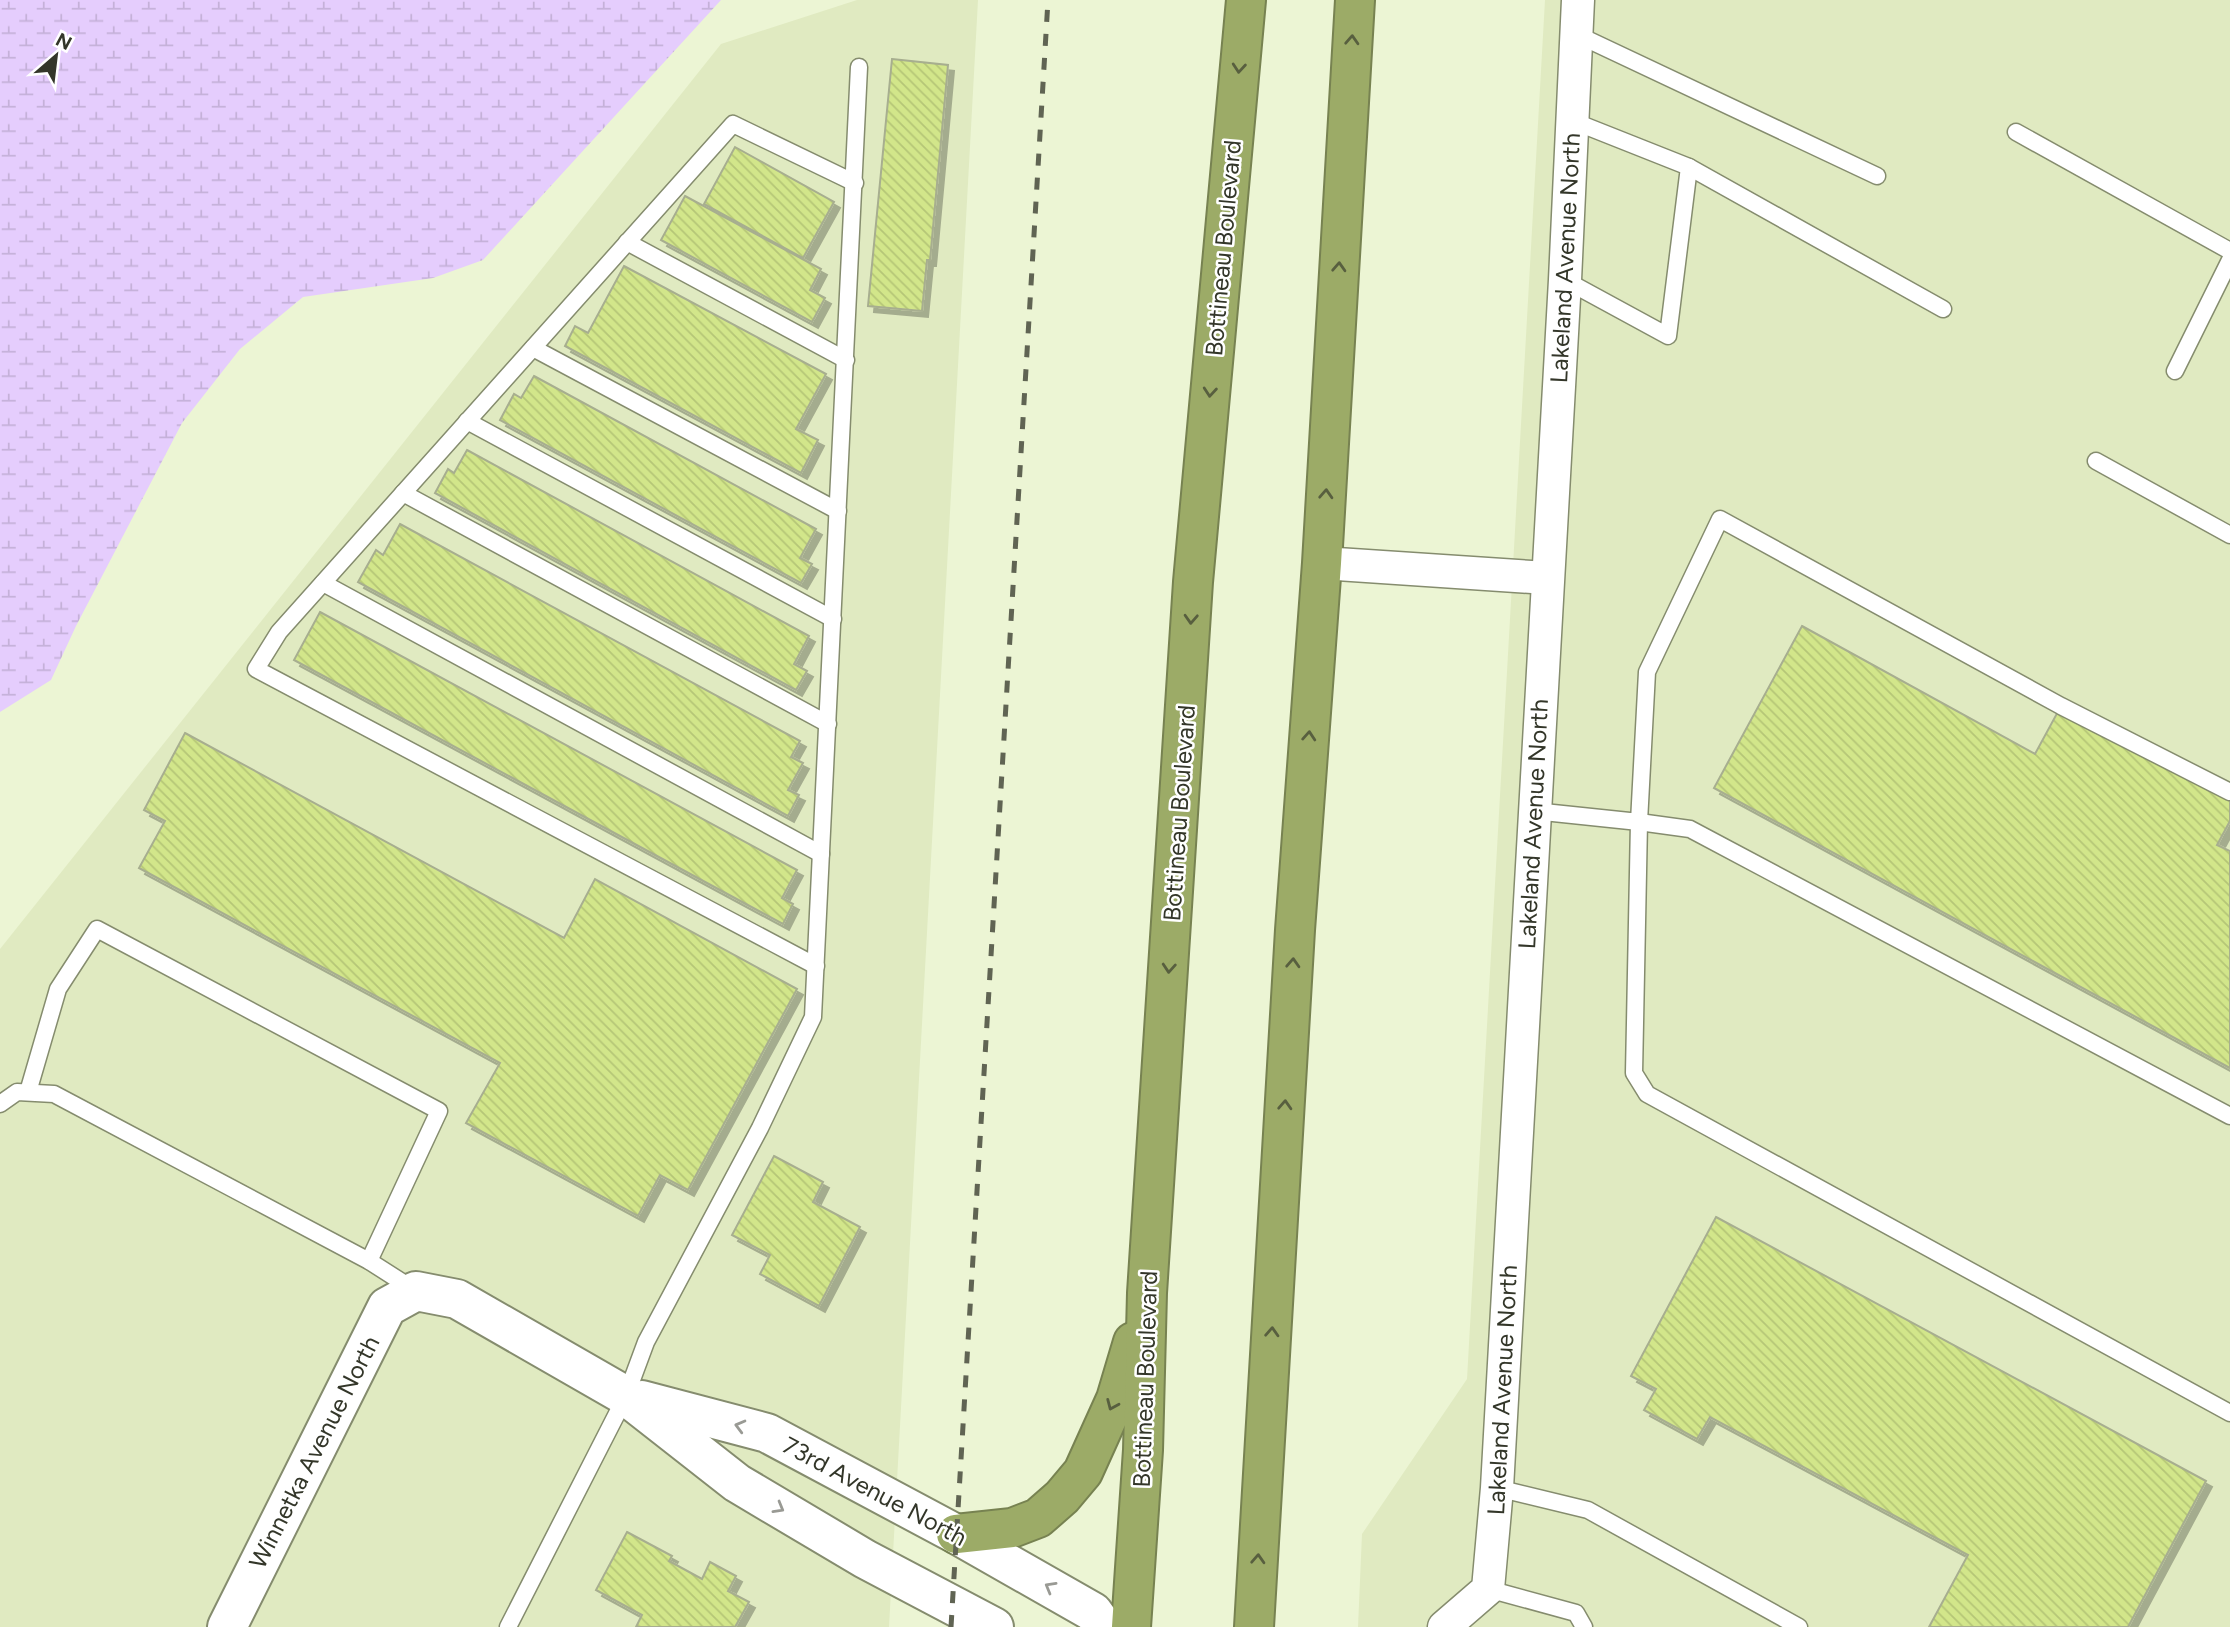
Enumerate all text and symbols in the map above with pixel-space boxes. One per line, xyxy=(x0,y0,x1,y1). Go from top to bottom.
north arrow xyxy=(21,21,91,91)
text: N xyxy=(52,28,76,55)
one-way arrow xyxy=(1345,34,1360,45)
one-way arrow xyxy=(1232,63,1247,74)
street label: Lakeland Avenue North xyxy=(1544,132,1586,384)
street label: Bottineau Boulevard xyxy=(1199,139,1247,357)
one-way arrow xyxy=(1331,262,1346,273)
one-way arrow xyxy=(1203,387,1218,398)
one-way arrow xyxy=(1318,489,1333,500)
one-way arrow xyxy=(1184,614,1199,625)
street label: Lakeland Avenue North xyxy=(1512,698,1554,950)
street label: Bottineau Boulevard xyxy=(1157,704,1201,922)
one-way arrow xyxy=(1301,730,1316,741)
one-way arrow xyxy=(1286,957,1301,968)
one-way arrow xyxy=(1162,963,1177,974)
one-way arrow xyxy=(1277,1099,1292,1110)
street label: Lakeland Avenue North xyxy=(1481,1264,1523,1516)
street label: Bottineau Boulevard xyxy=(1127,1270,1163,1488)
one-way arrow xyxy=(1264,1326,1279,1337)
street label: Winnetka Avenue North xyxy=(243,1331,385,1573)
one-way arrow xyxy=(1106,1398,1120,1410)
one-way arrow xyxy=(734,1420,746,1434)
street label: 73rd Avenue North xyxy=(778,1430,972,1552)
one-way arrow xyxy=(772,1500,785,1513)
one-way arrow xyxy=(1251,1553,1266,1564)
one-way arrow xyxy=(1045,1582,1057,1595)

